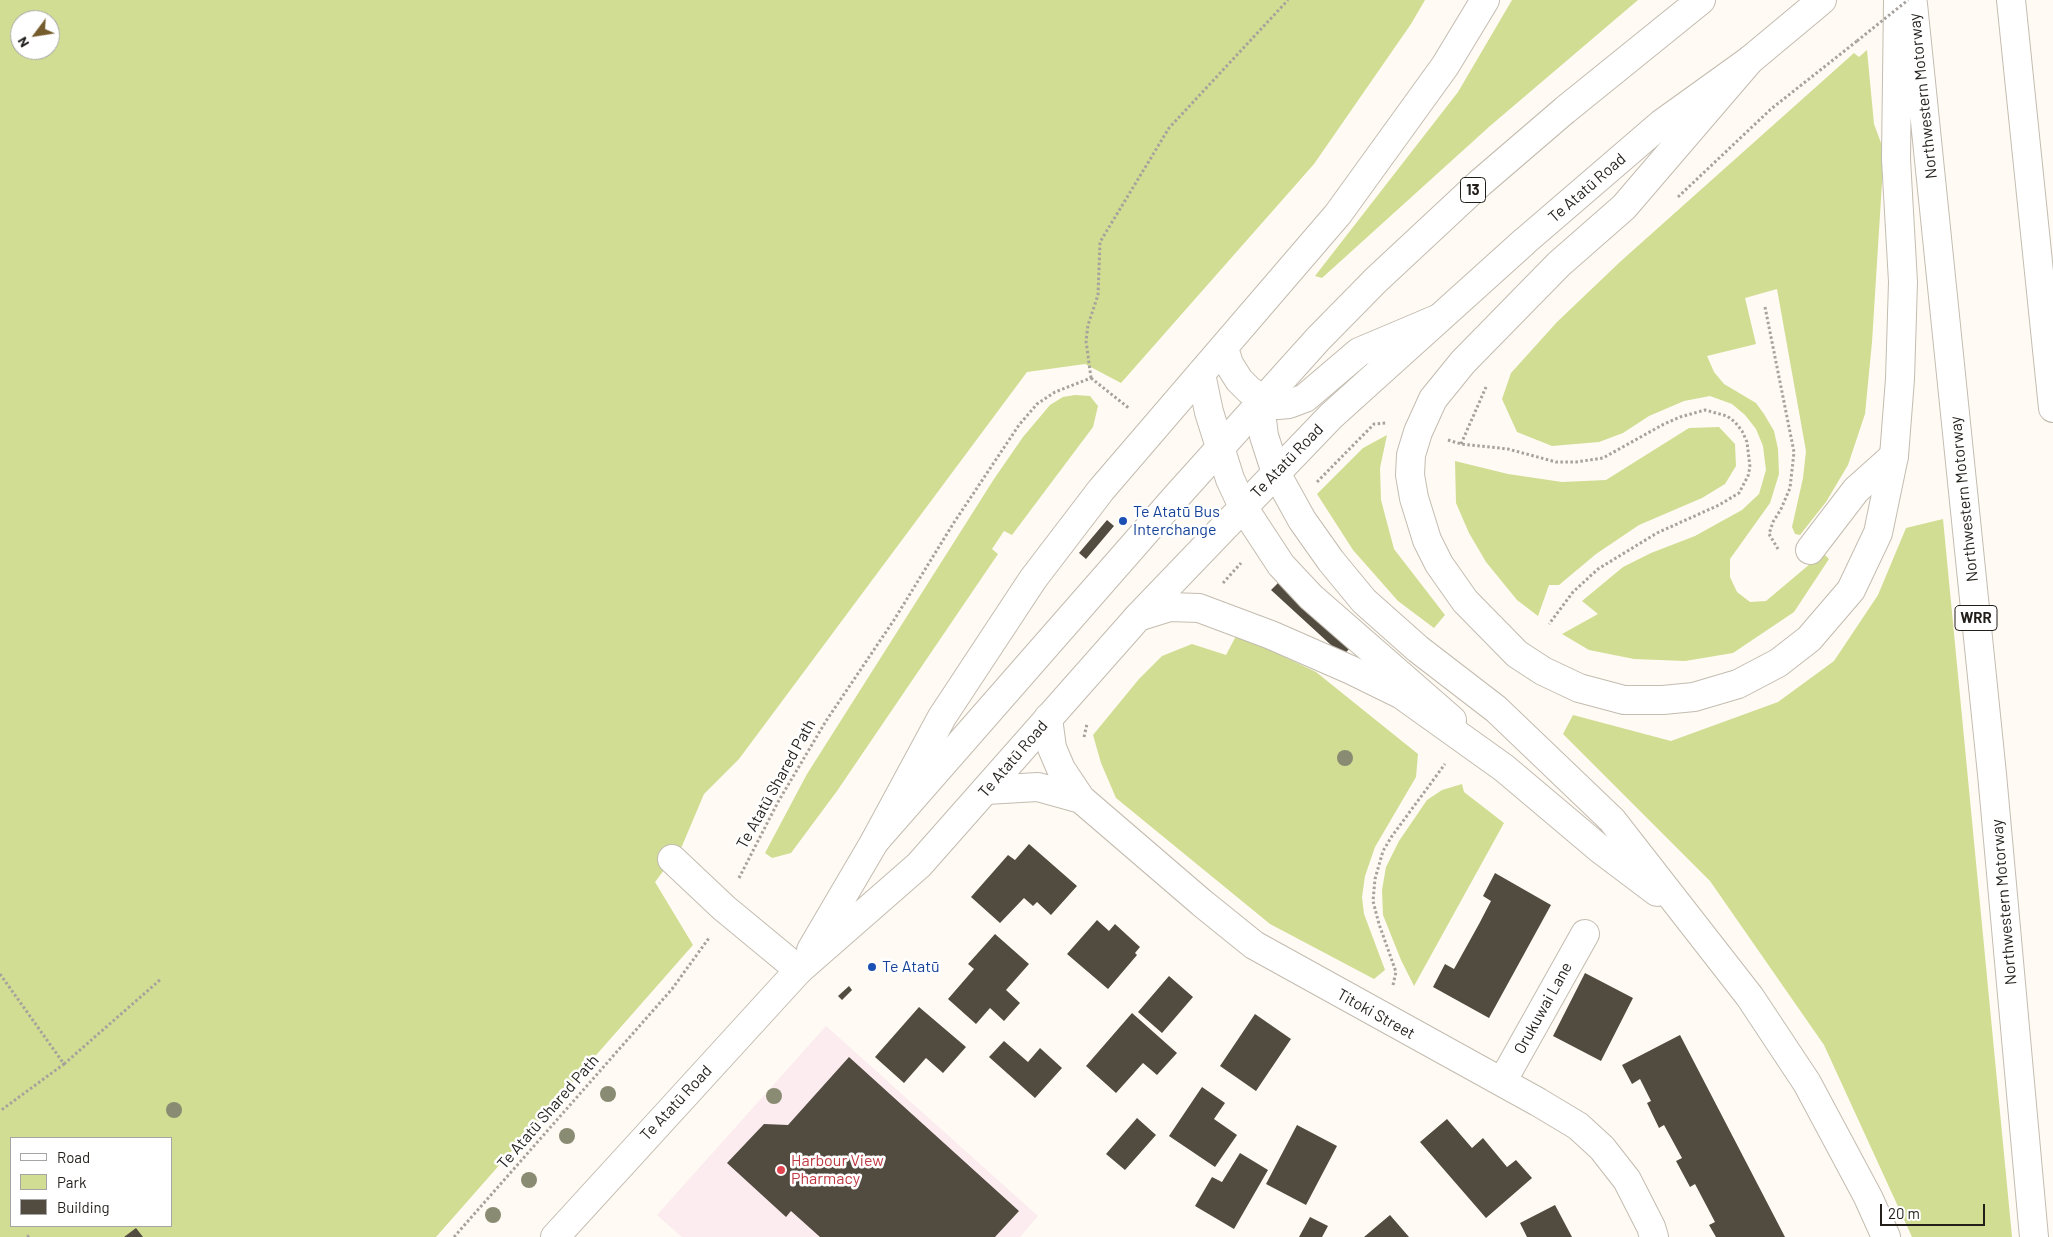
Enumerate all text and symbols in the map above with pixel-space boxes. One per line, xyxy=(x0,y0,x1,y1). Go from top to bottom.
north arrow xyxy=(10,10,60,60)
street label: Northwestern Motorway xyxy=(1905,12,1941,180)
text: N xyxy=(13,34,32,51)
street label: Te Atatū Road xyxy=(1544,149,1630,227)
road number: 13 xyxy=(1460,178,1486,202)
street label: Northwestern Motorway xyxy=(1946,415,1982,583)
street label: Te Atatū Road xyxy=(1247,420,1327,502)
place label: Te Atatū Bus Interchange xyxy=(1133,502,1220,540)
marker: Te Atatū Bus Interchange xyxy=(1117,515,1129,527)
road number: WRR xyxy=(1955,606,1997,630)
street label: Te Atatū Shared Path xyxy=(732,716,820,852)
street label: Te Atatū Road xyxy=(974,716,1052,802)
street label: Northwestern Motorway xyxy=(1987,818,2021,986)
place label: Te Atatū xyxy=(882,957,940,977)
street label: Orukuwai Lane xyxy=(1510,959,1576,1057)
marker: Te Atatū xyxy=(866,961,878,973)
street label: Titoki Street xyxy=(1334,985,1418,1043)
street label: Te Atatū Shared Path xyxy=(493,1051,603,1173)
street label: Te Atatū Road xyxy=(636,1061,716,1145)
legend xyxy=(10,1137,172,1227)
text: Road xyxy=(57,1148,90,1166)
place label: Harbour View Pharmacy xyxy=(791,1151,884,1189)
marker: Harbour View Pharmacy xyxy=(775,1164,787,1176)
text: Park xyxy=(57,1173,86,1191)
scale bar xyxy=(1883,1194,1988,1226)
text: Building xyxy=(57,1198,110,1216)
text: 20 m xyxy=(1888,1204,1920,1222)

